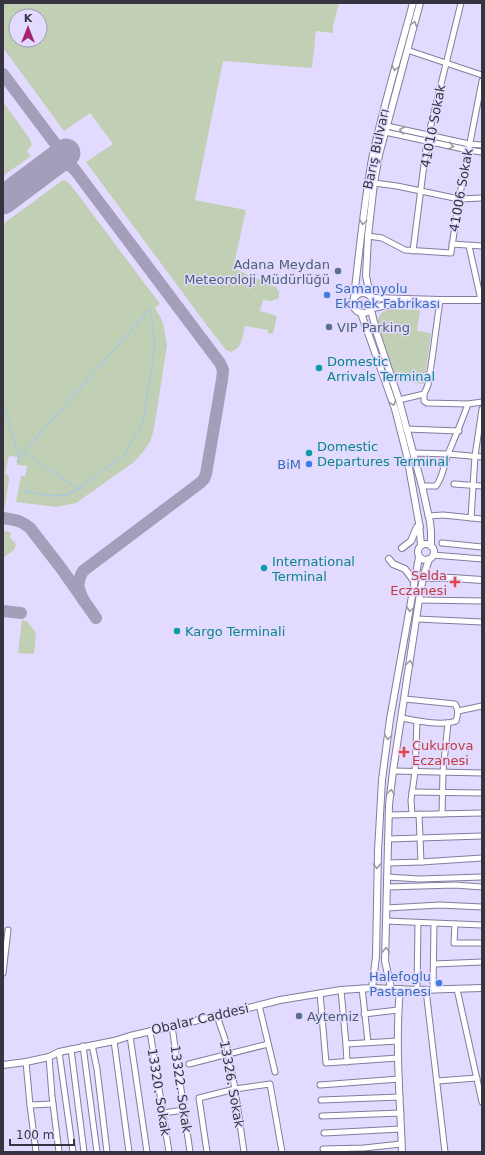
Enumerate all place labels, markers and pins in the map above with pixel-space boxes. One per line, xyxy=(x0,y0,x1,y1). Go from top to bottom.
place label: Adana Meydan Meteoroloji Müdürlüğü xyxy=(184,257,330,287)
marker: Adana Meydan Meteoroloji Müdürlüğü xyxy=(333,266,343,276)
place label: Samanyolu Ekmek Fabrikası xyxy=(335,281,440,311)
marker: Samanyolu Ekmek Fabrikası xyxy=(322,290,332,300)
place label: VIP Parking xyxy=(337,320,410,335)
marker: VIP Parking xyxy=(324,322,334,332)
place label: Domestic Arrivals Terminal xyxy=(327,354,435,384)
marker: Domestic Arrivals Terminal xyxy=(314,363,324,373)
place label: Domestic Departures Terminal xyxy=(317,439,449,469)
marker: Domestic Departures Terminal xyxy=(304,448,314,458)
place label: BiM xyxy=(277,457,301,472)
marker: BiM xyxy=(304,459,314,469)
place label: International Terminal xyxy=(271,554,355,584)
marker: International Terminal xyxy=(259,563,269,573)
place label: Selda Eczanesi xyxy=(390,568,447,598)
marker: Selda Eczanesi xyxy=(450,577,460,587)
place label: Kargo Terminali xyxy=(185,624,285,639)
marker: Kargo Terminali xyxy=(172,626,182,636)
place label: Cukurova Eczanesi xyxy=(412,738,473,768)
marker: Cukurova Eczanesi xyxy=(399,747,409,757)
place label: Halefoglu Pastanesi xyxy=(369,969,431,999)
marker: Halefoglu Pastanesi xyxy=(434,978,444,988)
place label: Aytemiz xyxy=(307,1009,359,1024)
marker: Aytemiz xyxy=(294,1011,304,1021)

